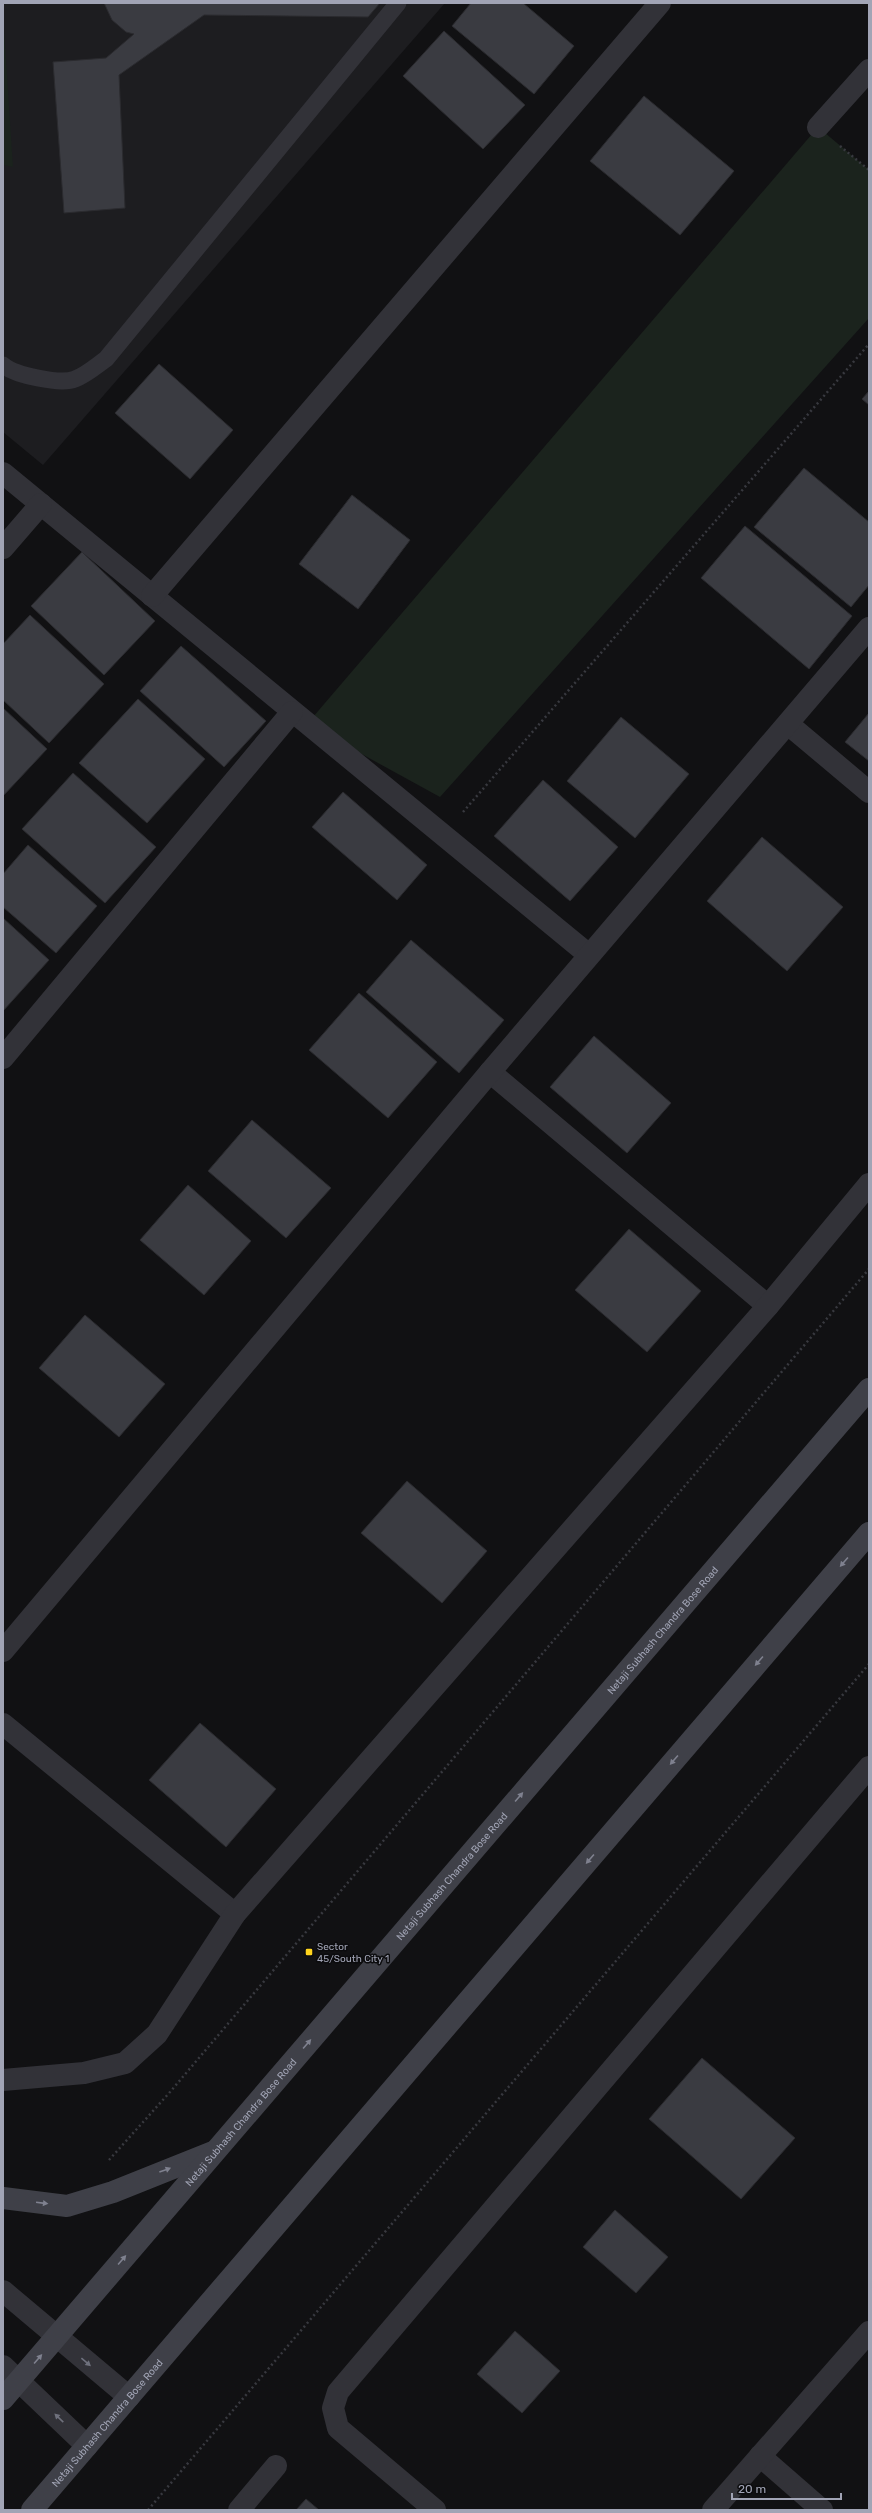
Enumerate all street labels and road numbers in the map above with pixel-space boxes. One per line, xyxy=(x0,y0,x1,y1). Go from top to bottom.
street label: Netaji Subhash Chandra Bose Road xyxy=(605,1564,721,1697)
street label: Netaji Subhash Chandra Bose Road xyxy=(394,1810,510,1943)
street label: Netaji Subhash Chandra Bose Road xyxy=(183,2056,299,2189)
street label: Netaji Subhash Chandra Bose Road xyxy=(50,2357,166,2490)

